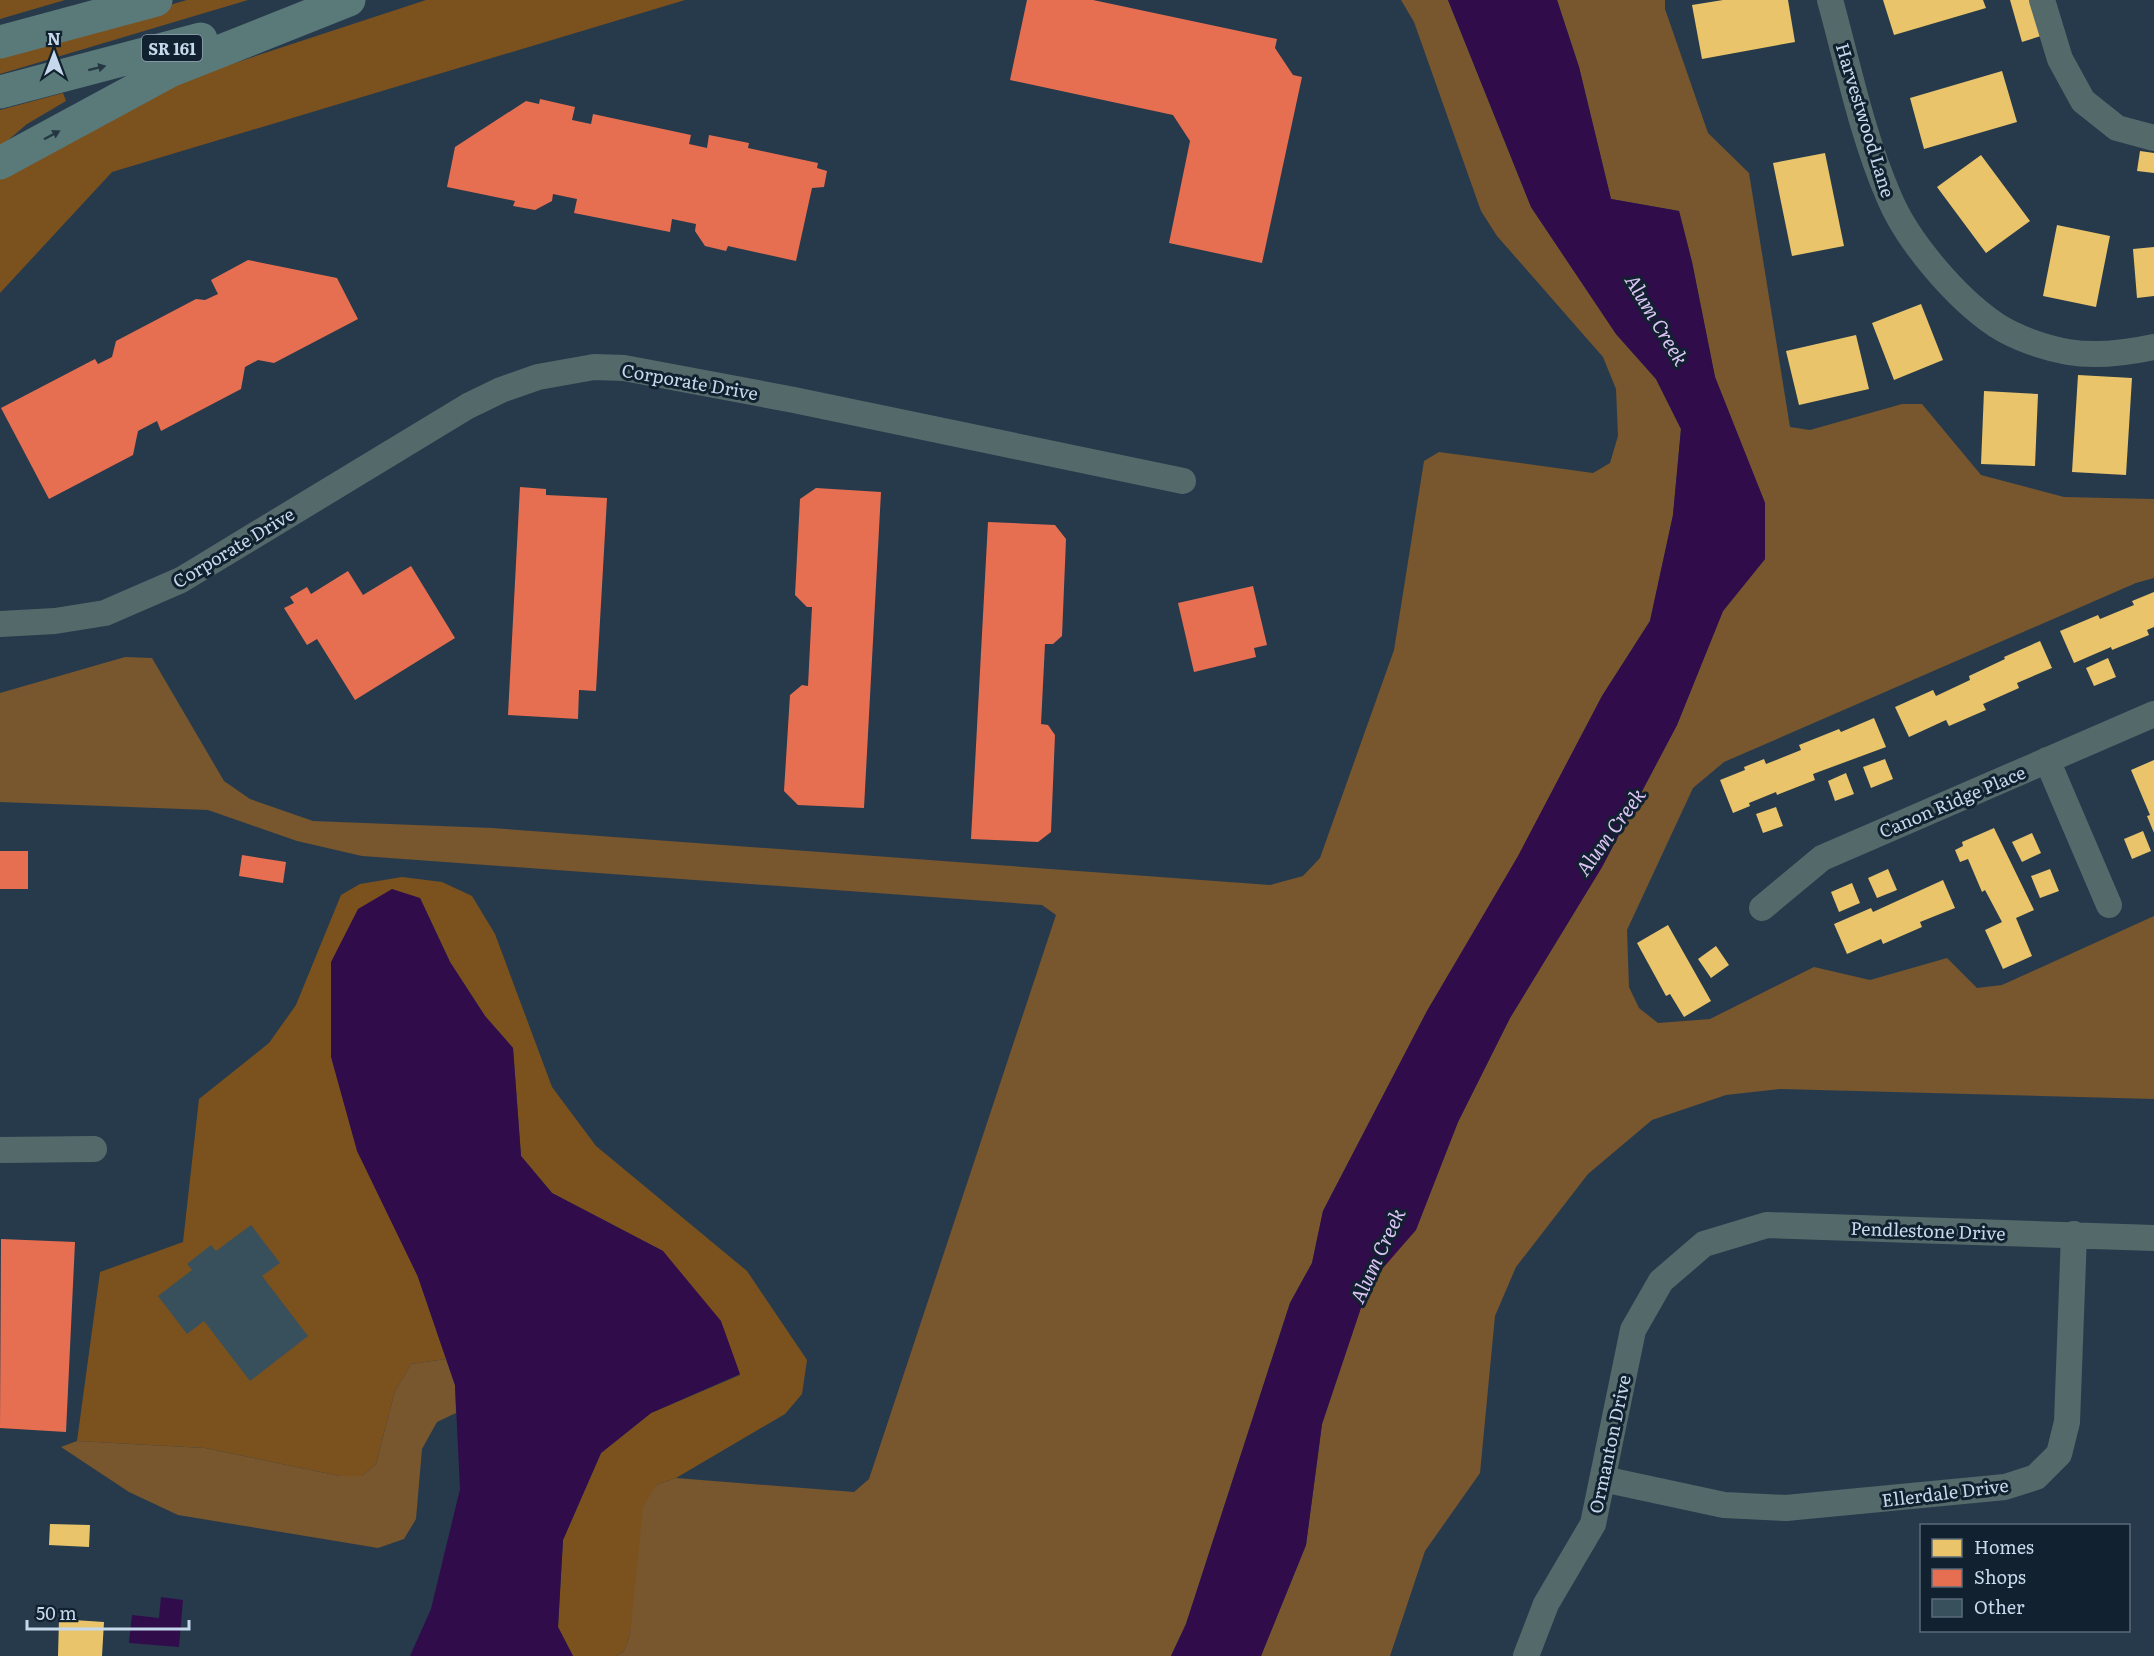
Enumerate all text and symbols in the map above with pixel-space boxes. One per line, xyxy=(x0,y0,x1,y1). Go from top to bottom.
north arrow xyxy=(24,24,84,84)
text: N xyxy=(47,26,61,50)
road number: SR 161 xyxy=(142,35,202,61)
street label: Harvestwood Lane xyxy=(1830,39,1902,201)
one-way arrow xyxy=(88,62,107,72)
one-way arrow xyxy=(43,130,60,140)
water label: Alum Creek xyxy=(1619,267,1697,371)
street label: Corporate Drive xyxy=(620,356,760,406)
street label: Corporate Drive xyxy=(167,500,299,594)
street label: Canon Ridge Place xyxy=(1874,758,2030,844)
water label: Alum Creek xyxy=(1567,781,1651,881)
water label: Alum Creek xyxy=(1341,1202,1411,1308)
street label: Pendlestone Drive xyxy=(1850,1214,2006,1246)
street label: Ormanton Drive xyxy=(1581,1372,1637,1516)
street label: Ellerdale Drive xyxy=(1880,1471,2010,1513)
legend xyxy=(1920,1524,2130,1632)
text: Homes xyxy=(1974,1533,2034,1560)
text: Shops xyxy=(1974,1563,2026,1590)
scale bar xyxy=(27,1593,189,1631)
text: Other xyxy=(1974,1593,2025,1620)
text: 50 m xyxy=(36,1599,77,1626)

